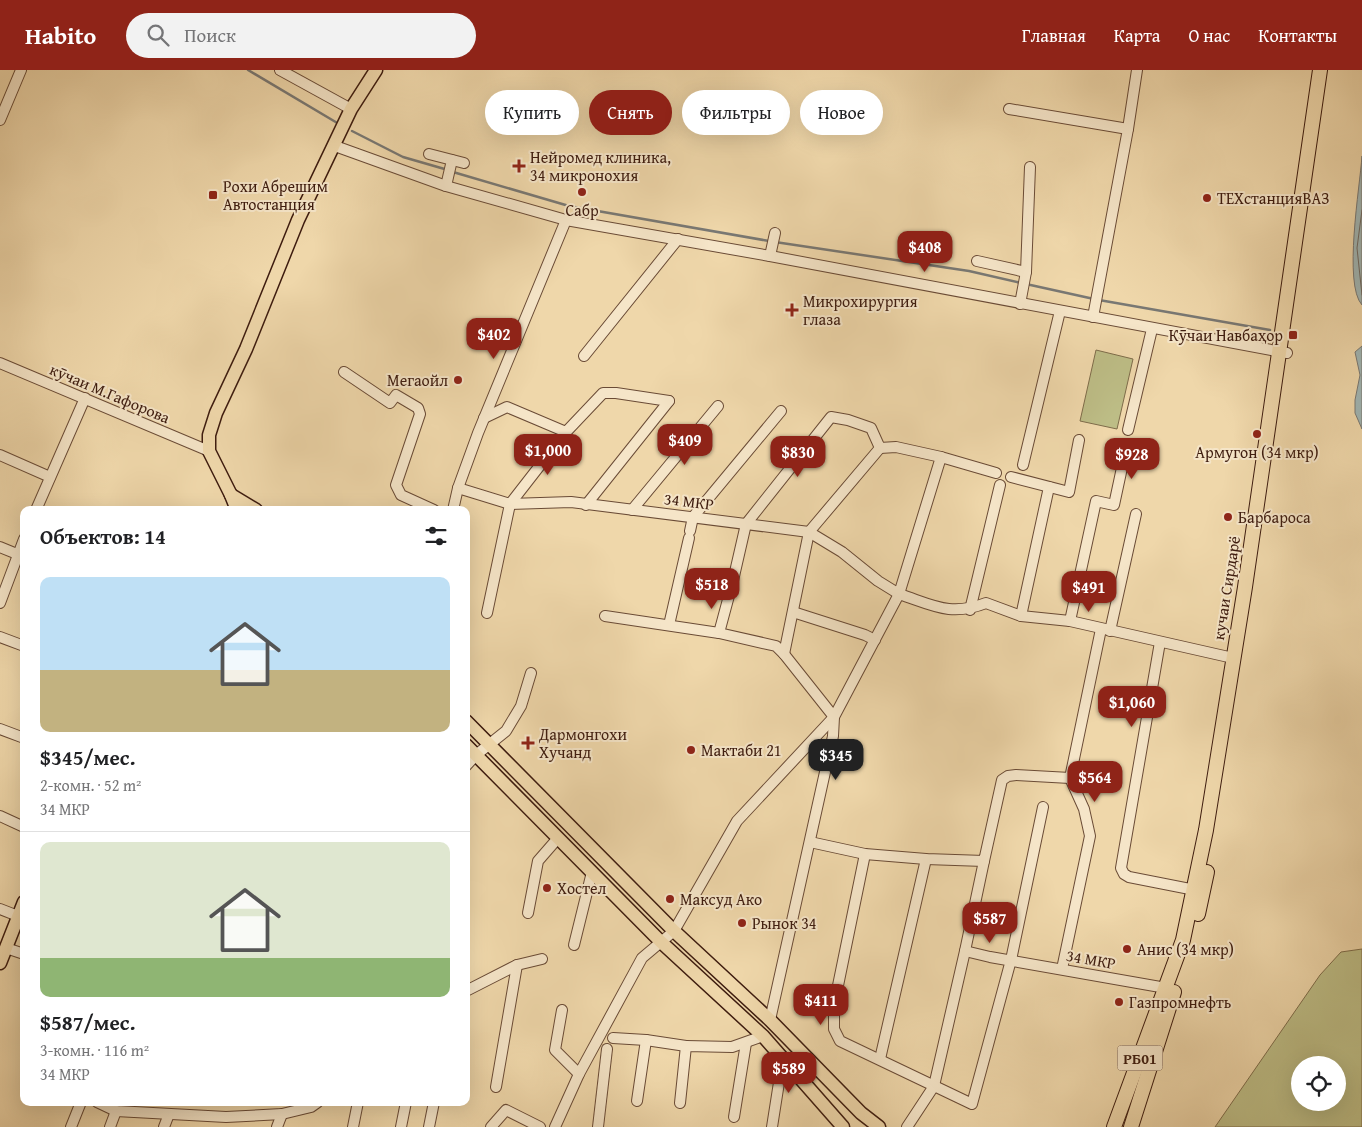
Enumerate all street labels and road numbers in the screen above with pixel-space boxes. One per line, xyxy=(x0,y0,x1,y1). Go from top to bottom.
street label: кӯчаи М.Гафорова xyxy=(46,357,174,429)
street label: 34 МКР xyxy=(663,486,715,516)
street label: кучаи Сирдарё xyxy=(1206,534,1246,642)
street label: 34 МКР xyxy=(1064,943,1118,975)
road number: РБ01 xyxy=(1118,1046,1162,1070)

